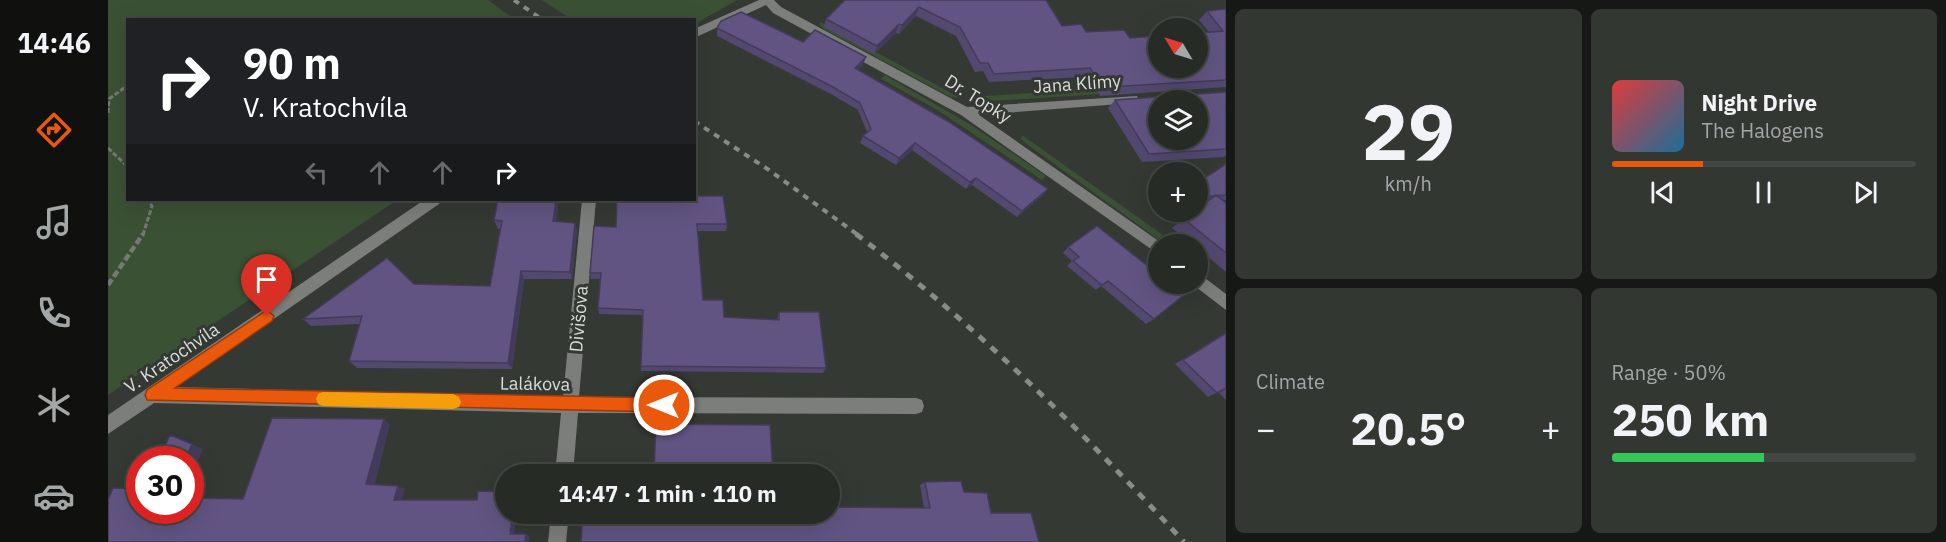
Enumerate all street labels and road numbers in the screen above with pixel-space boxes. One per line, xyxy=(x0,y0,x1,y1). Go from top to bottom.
street label: Dr. Topky xyxy=(941,69,1016,128)
street label: Jana Klímy xyxy=(1032,69,1122,98)
street label: Divišova xyxy=(564,284,593,353)
street label: V. Kratochvíla xyxy=(120,317,224,398)
street label: Lalákova xyxy=(500,371,571,396)

